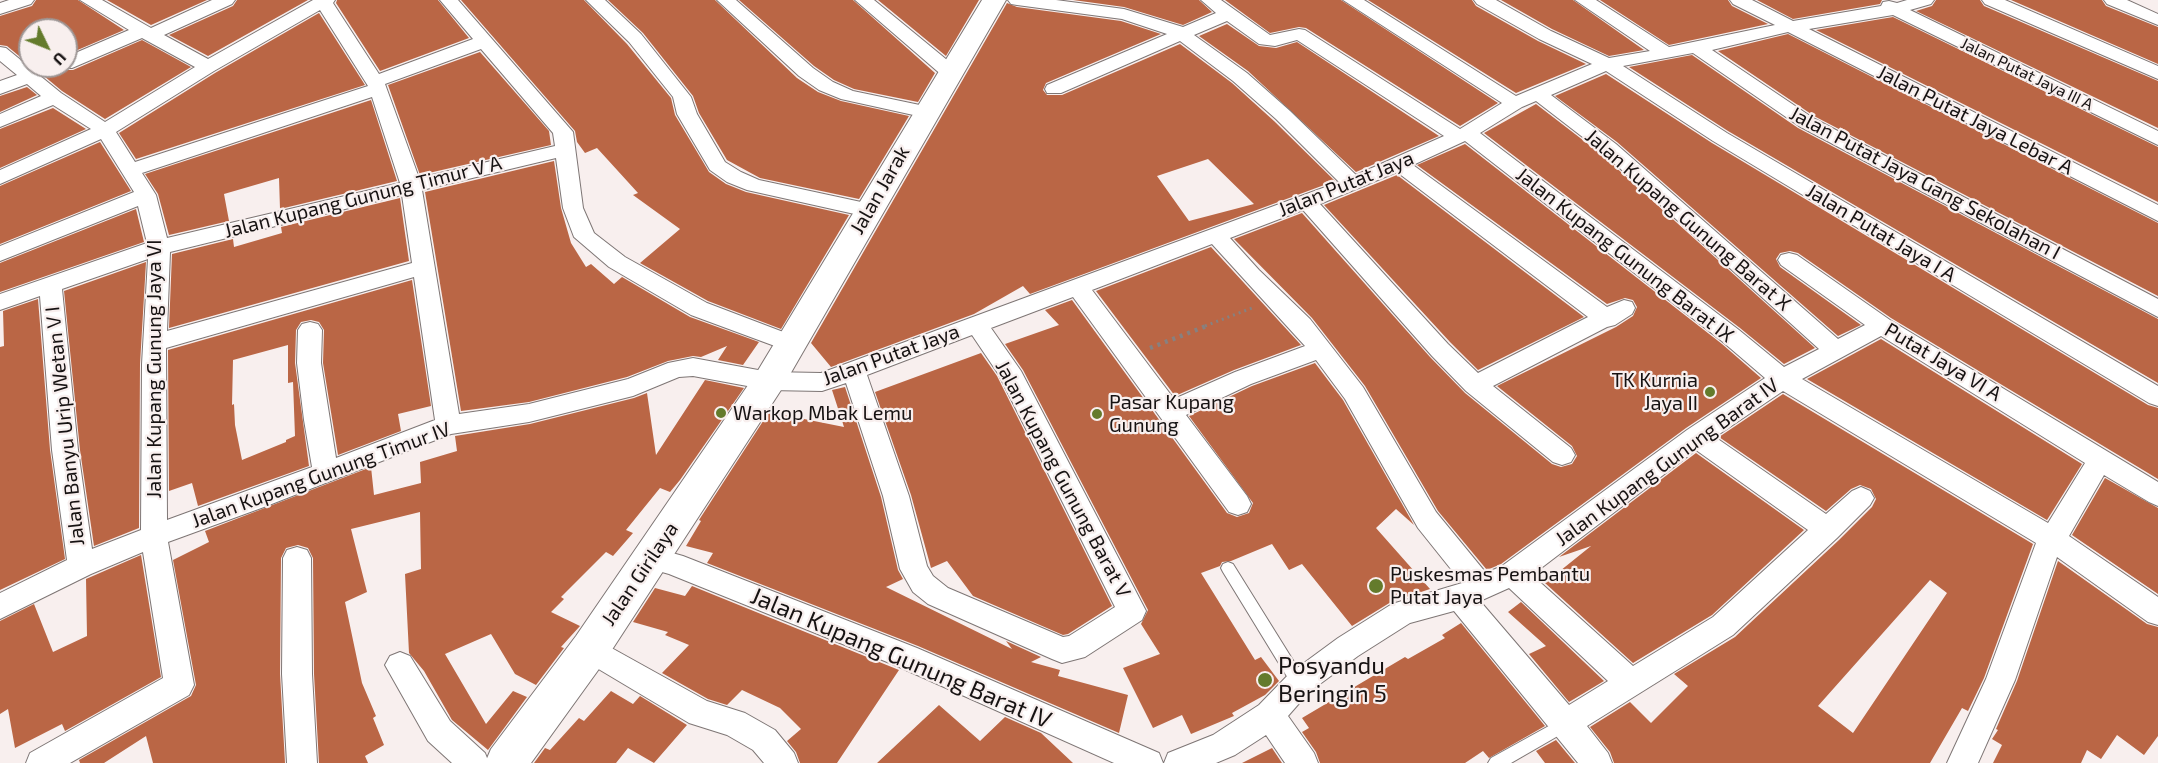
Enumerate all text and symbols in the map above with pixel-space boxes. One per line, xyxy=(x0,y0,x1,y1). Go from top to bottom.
north arrow xyxy=(18,18,78,78)
street label: Jalan Putat Jaya III A xyxy=(1958,34,2096,114)
text: U xyxy=(49,49,71,70)
street label: Jalan Putat Jaya Lebar A xyxy=(1873,60,2077,180)
street label: Jalan Putat Jaya Gang Sekolahan I xyxy=(1786,101,2064,265)
street label: Jalan Kupang Gunung Barat X xyxy=(1580,124,1796,316)
street label: Jalan Jarak xyxy=(845,142,915,238)
street label: Jalan Putat Jaya xyxy=(1275,146,1417,222)
street label: Jalan Kupang Gunung Timur V A xyxy=(222,151,504,243)
street label: Jalan Kupang Gunung Barat IX xyxy=(1511,162,1739,348)
street label: Jalan Putat Jaya I A xyxy=(1802,179,1960,287)
street label: Jalan Kupang Gunung Jaya VI xyxy=(142,239,166,499)
street label: Jalan Banyu Urip Wetan V I xyxy=(40,305,90,547)
street label: Putat Jaya VI A xyxy=(1880,318,2006,406)
street label: Jalan Putat Jaya xyxy=(819,319,963,391)
street label: Jalan Kupang Gunung Barat V xyxy=(990,357,1136,601)
place label: TK Kurnia Jaya II xyxy=(1611,368,1698,415)
street label: Jalan Kupang Gunung Barat IV xyxy=(1551,373,1783,551)
marker: TK Kurnia Jaya II xyxy=(1703,385,1717,399)
place label: Pasar Kupang Gunung xyxy=(1109,390,1234,437)
place label: Warkop Mbak Lemu xyxy=(733,401,912,425)
marker: Warkop Mbak Lemu xyxy=(714,406,728,420)
marker: Pasar Kupang Gunung xyxy=(1090,407,1104,421)
street label: Jalan Kupang Gunung Timur IV xyxy=(188,417,454,533)
street label: Jalan Girilaya xyxy=(597,518,683,630)
place label: Puskesmas Pembantu Putat Jaya xyxy=(1390,562,1590,609)
marker: Puskesmas Pembantu Putat Jaya xyxy=(1367,577,1385,595)
street label: Jalan Kupang Gunung Barat IV xyxy=(746,581,1056,735)
place label: Posyandu Beringin 5 xyxy=(1278,652,1387,708)
marker: Posyandu Beringin 5 xyxy=(1256,671,1274,689)

